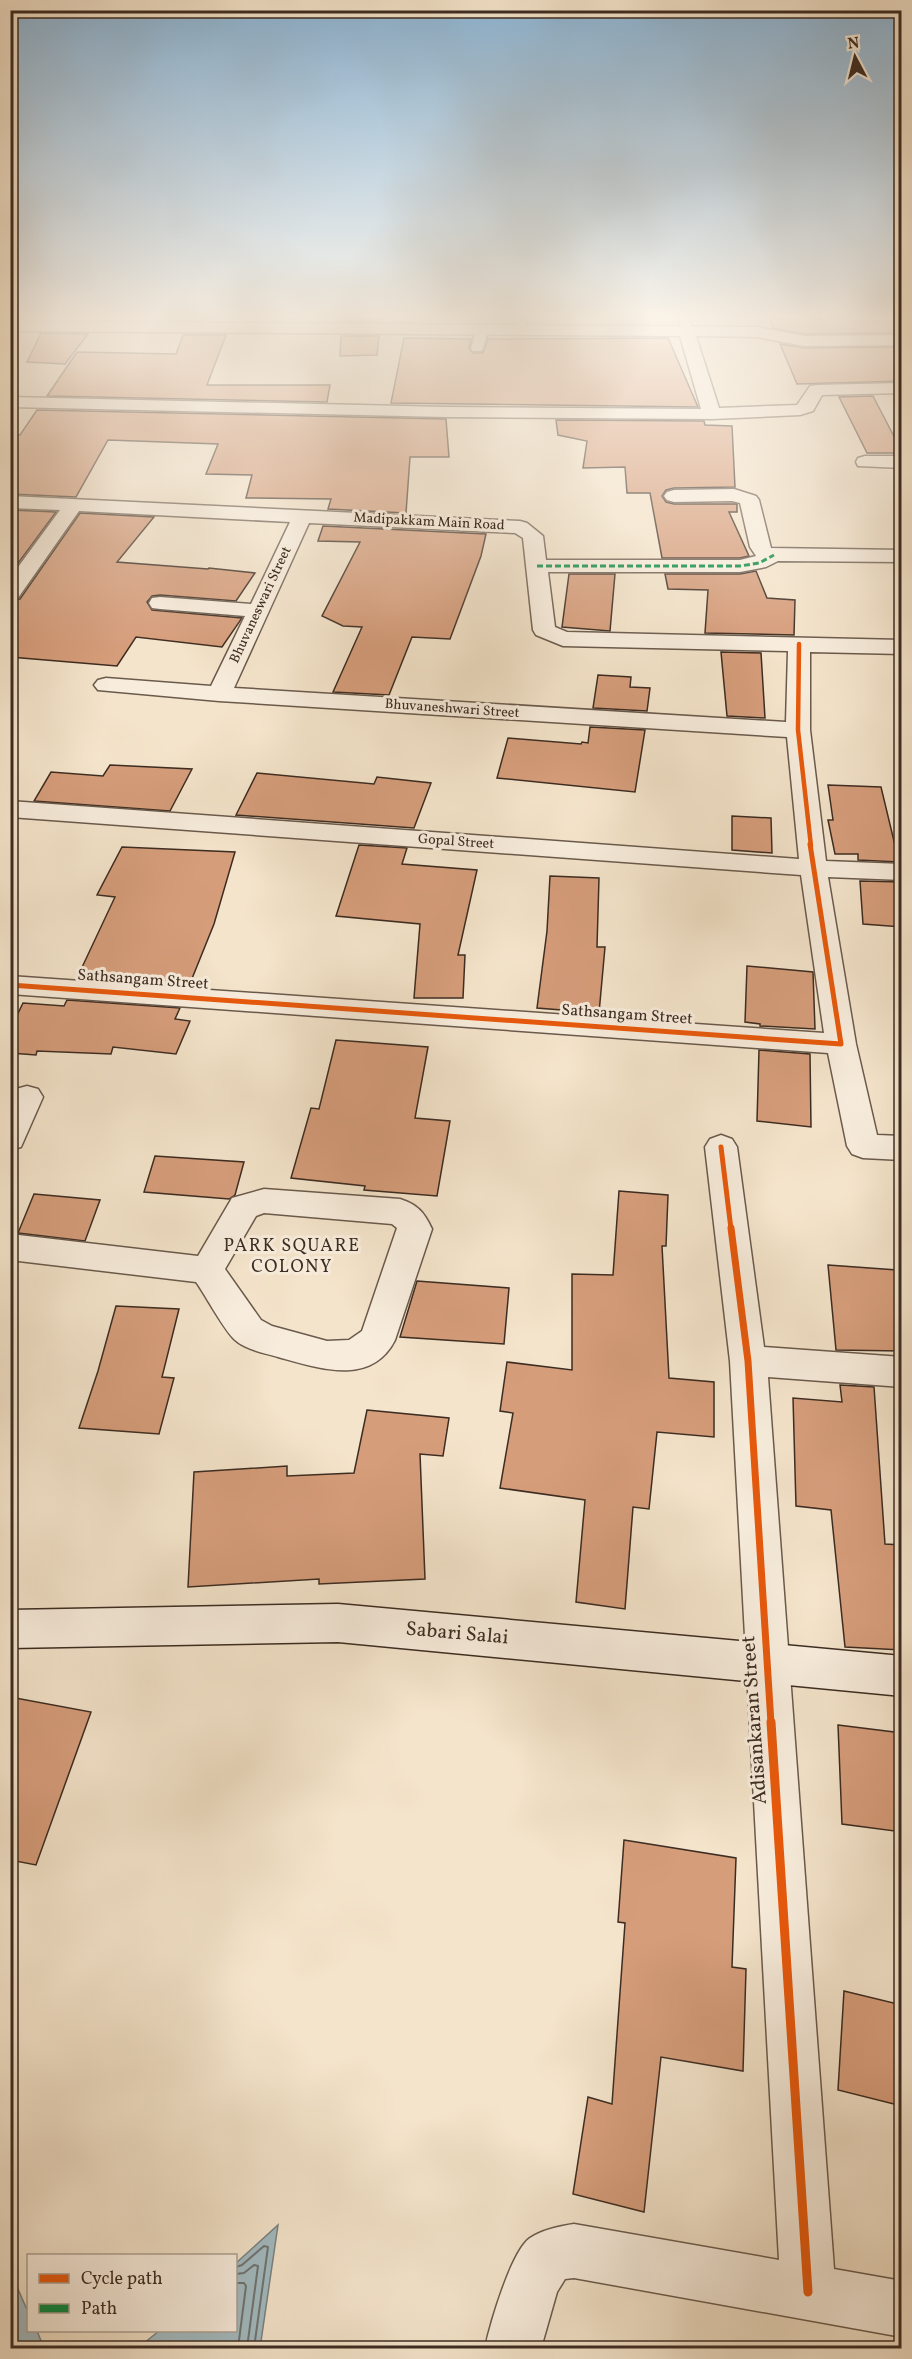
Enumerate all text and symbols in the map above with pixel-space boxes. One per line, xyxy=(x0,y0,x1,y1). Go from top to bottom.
north arrow xyxy=(825,27,885,87)
text: N xyxy=(846,32,861,56)
street label: Madipakkam Main Road xyxy=(353,509,505,535)
street label: Bhuvaneswari Street xyxy=(226,543,296,667)
street label: Bhuvaneshwari Street xyxy=(384,695,520,723)
street label: Gopal Street xyxy=(417,830,495,854)
street label: Sathsangam Street xyxy=(77,964,210,996)
street label: Sathsangam Street xyxy=(561,999,694,1031)
district label: PARK SQUARE COLONY xyxy=(223,1234,361,1280)
street label: Sabari Salai xyxy=(404,1616,510,1652)
street label: Adisankaran Street xyxy=(735,1635,775,1805)
legend xyxy=(27,2254,237,2332)
text: Cycle path xyxy=(81,2267,163,2292)
text: Path xyxy=(81,2297,117,2322)

